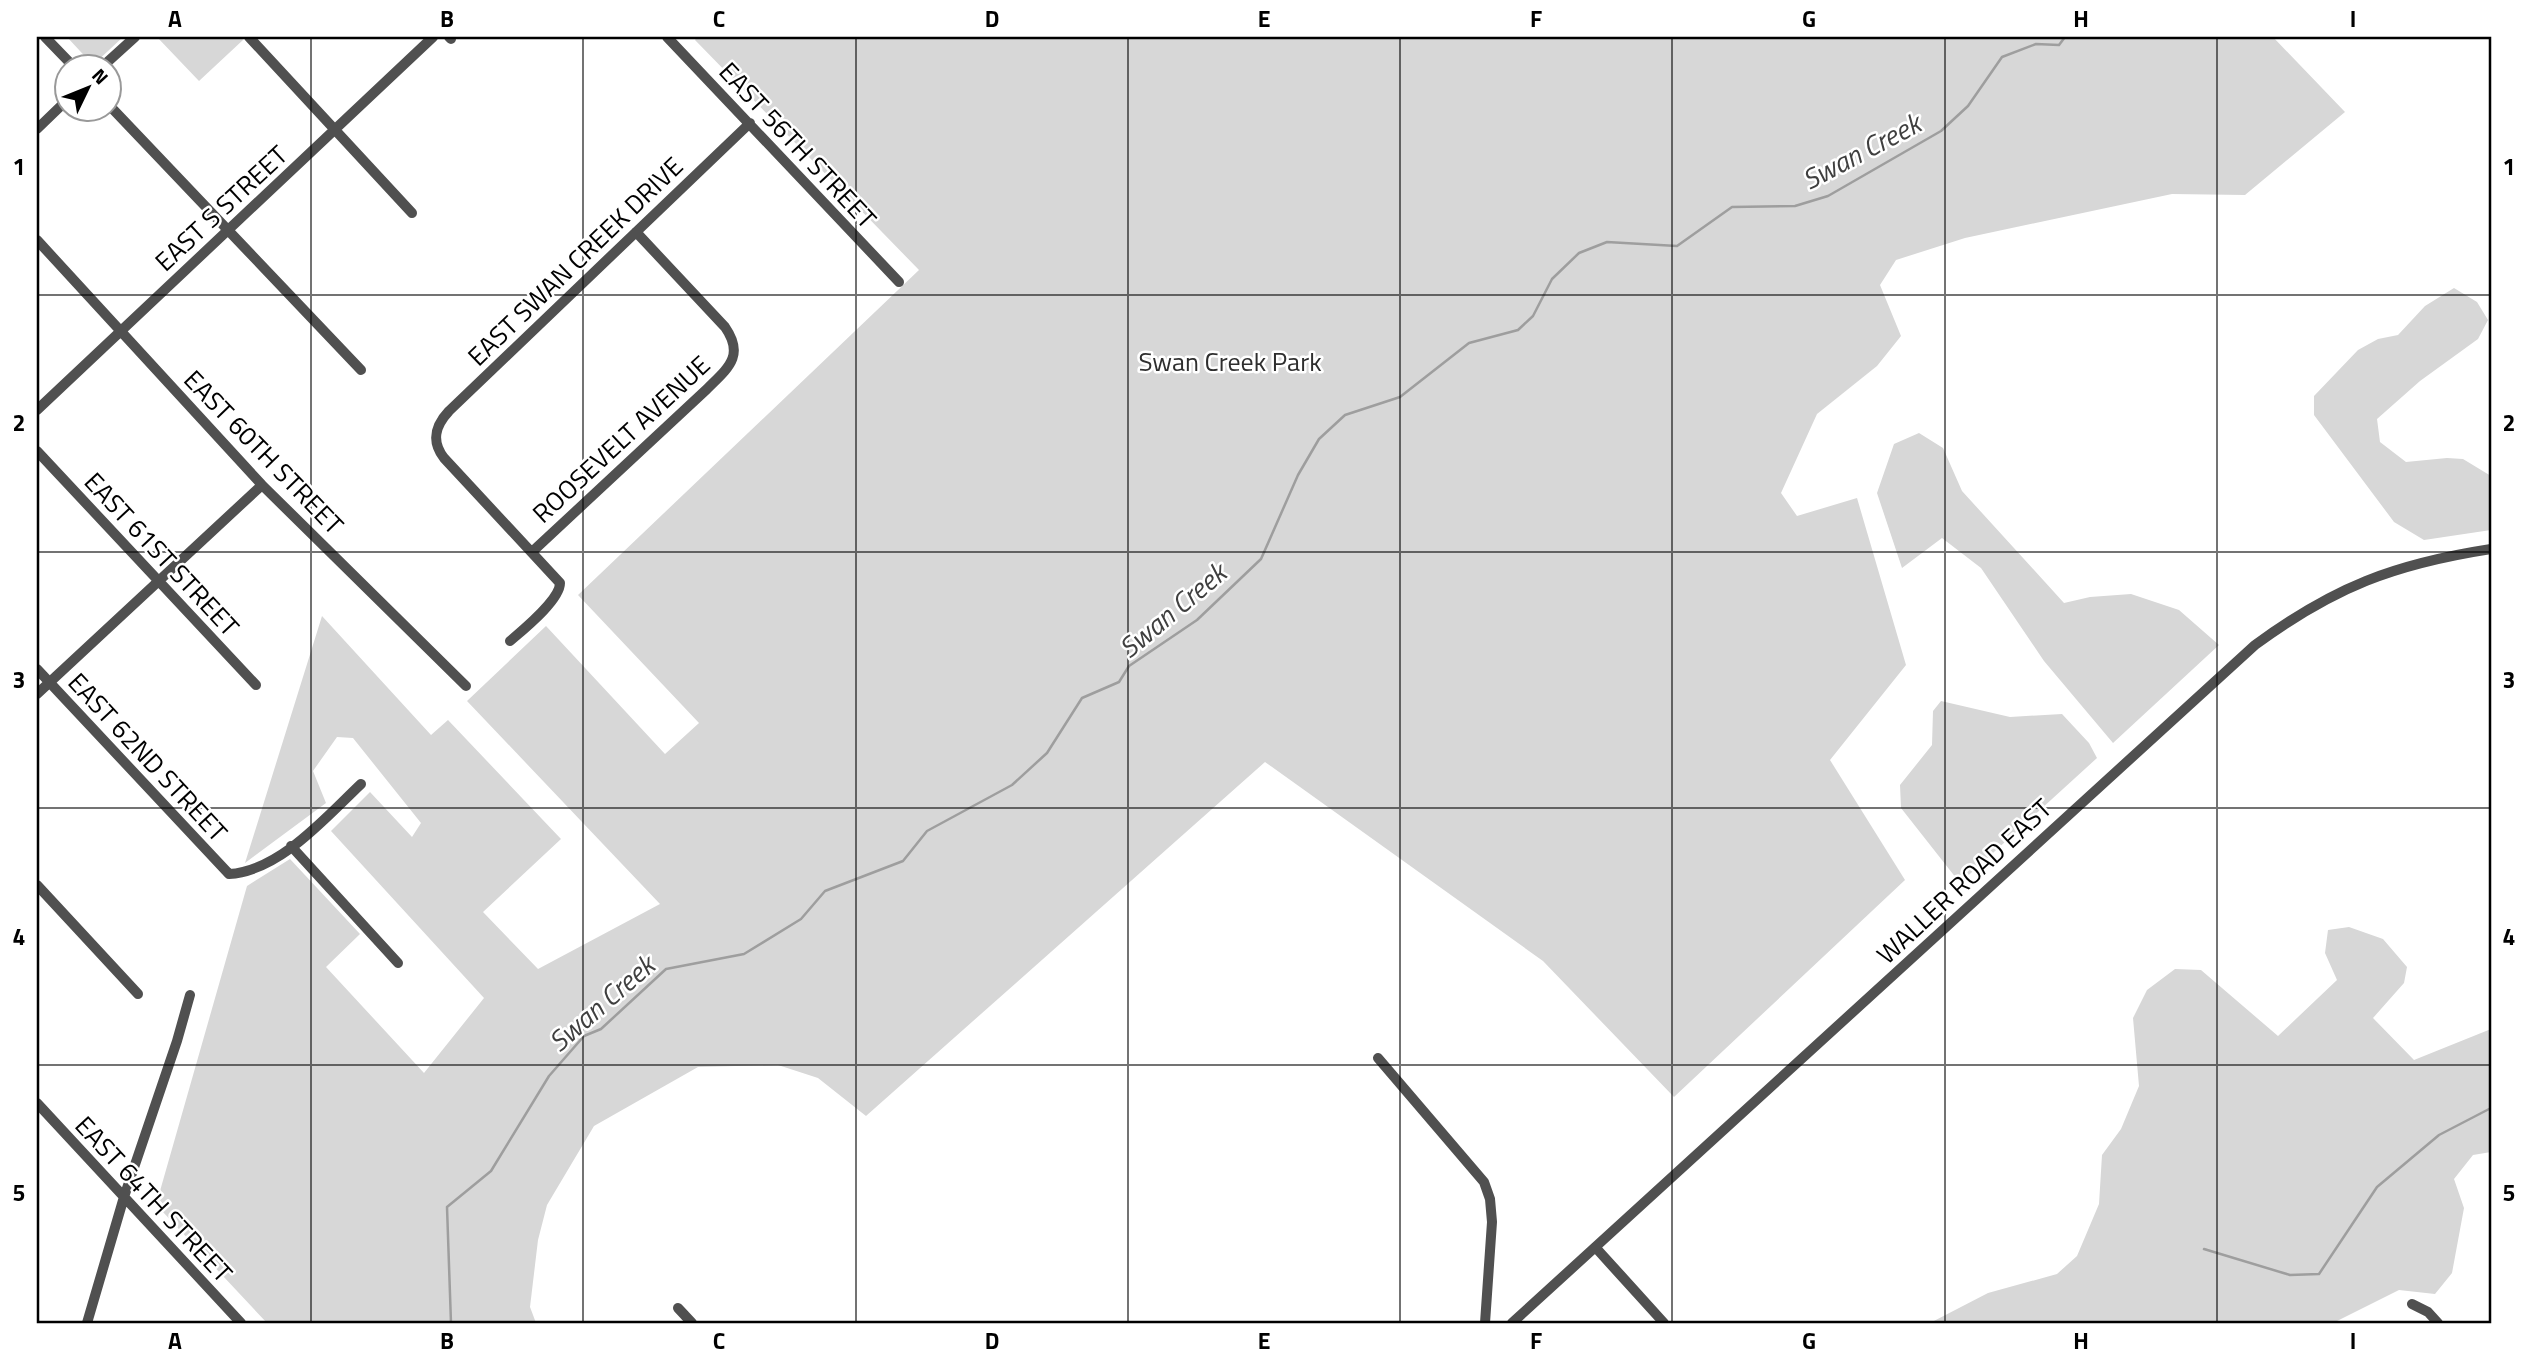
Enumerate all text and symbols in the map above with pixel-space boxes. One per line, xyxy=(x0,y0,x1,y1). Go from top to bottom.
text: A xyxy=(168,1,182,36)
text: B xyxy=(440,1,454,36)
text: C xyxy=(713,1,725,36)
text: D xyxy=(985,1,999,36)
text: E xyxy=(1258,1,1270,36)
text: F xyxy=(1530,1,1542,36)
text: G xyxy=(1802,1,1816,36)
text: H xyxy=(2073,1,2089,36)
text: I xyxy=(2350,1,2356,36)
north arrow xyxy=(52,52,122,122)
street label: EAST 56TH STREET xyxy=(710,53,886,237)
text: N xyxy=(86,61,116,91)
water label: Swan Creek xyxy=(1794,100,1931,200)
street label: EAST S STREET xyxy=(146,136,296,280)
street label: EAST SWAN CREEK DRIVE xyxy=(458,147,692,375)
text: 1 xyxy=(13,149,25,184)
text: 1 xyxy=(2503,149,2515,184)
park label: Swan Creek Park xyxy=(1138,342,1322,381)
street label: ROOSEVELT AVENUE xyxy=(523,346,719,532)
street label: EAST 60TH STREET xyxy=(175,361,353,543)
text: 2 xyxy=(13,405,25,440)
text: 2 xyxy=(2503,405,2515,440)
street label: EAST 61ST STREET xyxy=(75,463,249,645)
water label: Swan Creek xyxy=(1109,550,1238,668)
text: 3 xyxy=(13,662,25,697)
text: 3 xyxy=(2503,662,2515,697)
street label: EAST 62ND STREET xyxy=(59,664,237,850)
street label: WALLER ROAD EAST xyxy=(1868,789,2061,973)
text: 4 xyxy=(13,919,25,954)
text: 4 xyxy=(2503,919,2515,954)
water label: Swan Creek xyxy=(538,942,666,1062)
street label: EAST 64TH STREET xyxy=(66,1107,242,1291)
text: 5 xyxy=(13,1175,25,1210)
text: 5 xyxy=(2503,1175,2515,1210)
text: A xyxy=(168,1323,182,1358)
text: B xyxy=(440,1323,454,1358)
text: C xyxy=(713,1323,725,1358)
text: D xyxy=(985,1323,999,1358)
text: E xyxy=(1258,1323,1270,1358)
text: F xyxy=(1530,1323,1542,1358)
text: G xyxy=(1802,1323,1816,1358)
text: H xyxy=(2073,1323,2089,1358)
text: I xyxy=(2350,1323,2356,1358)

